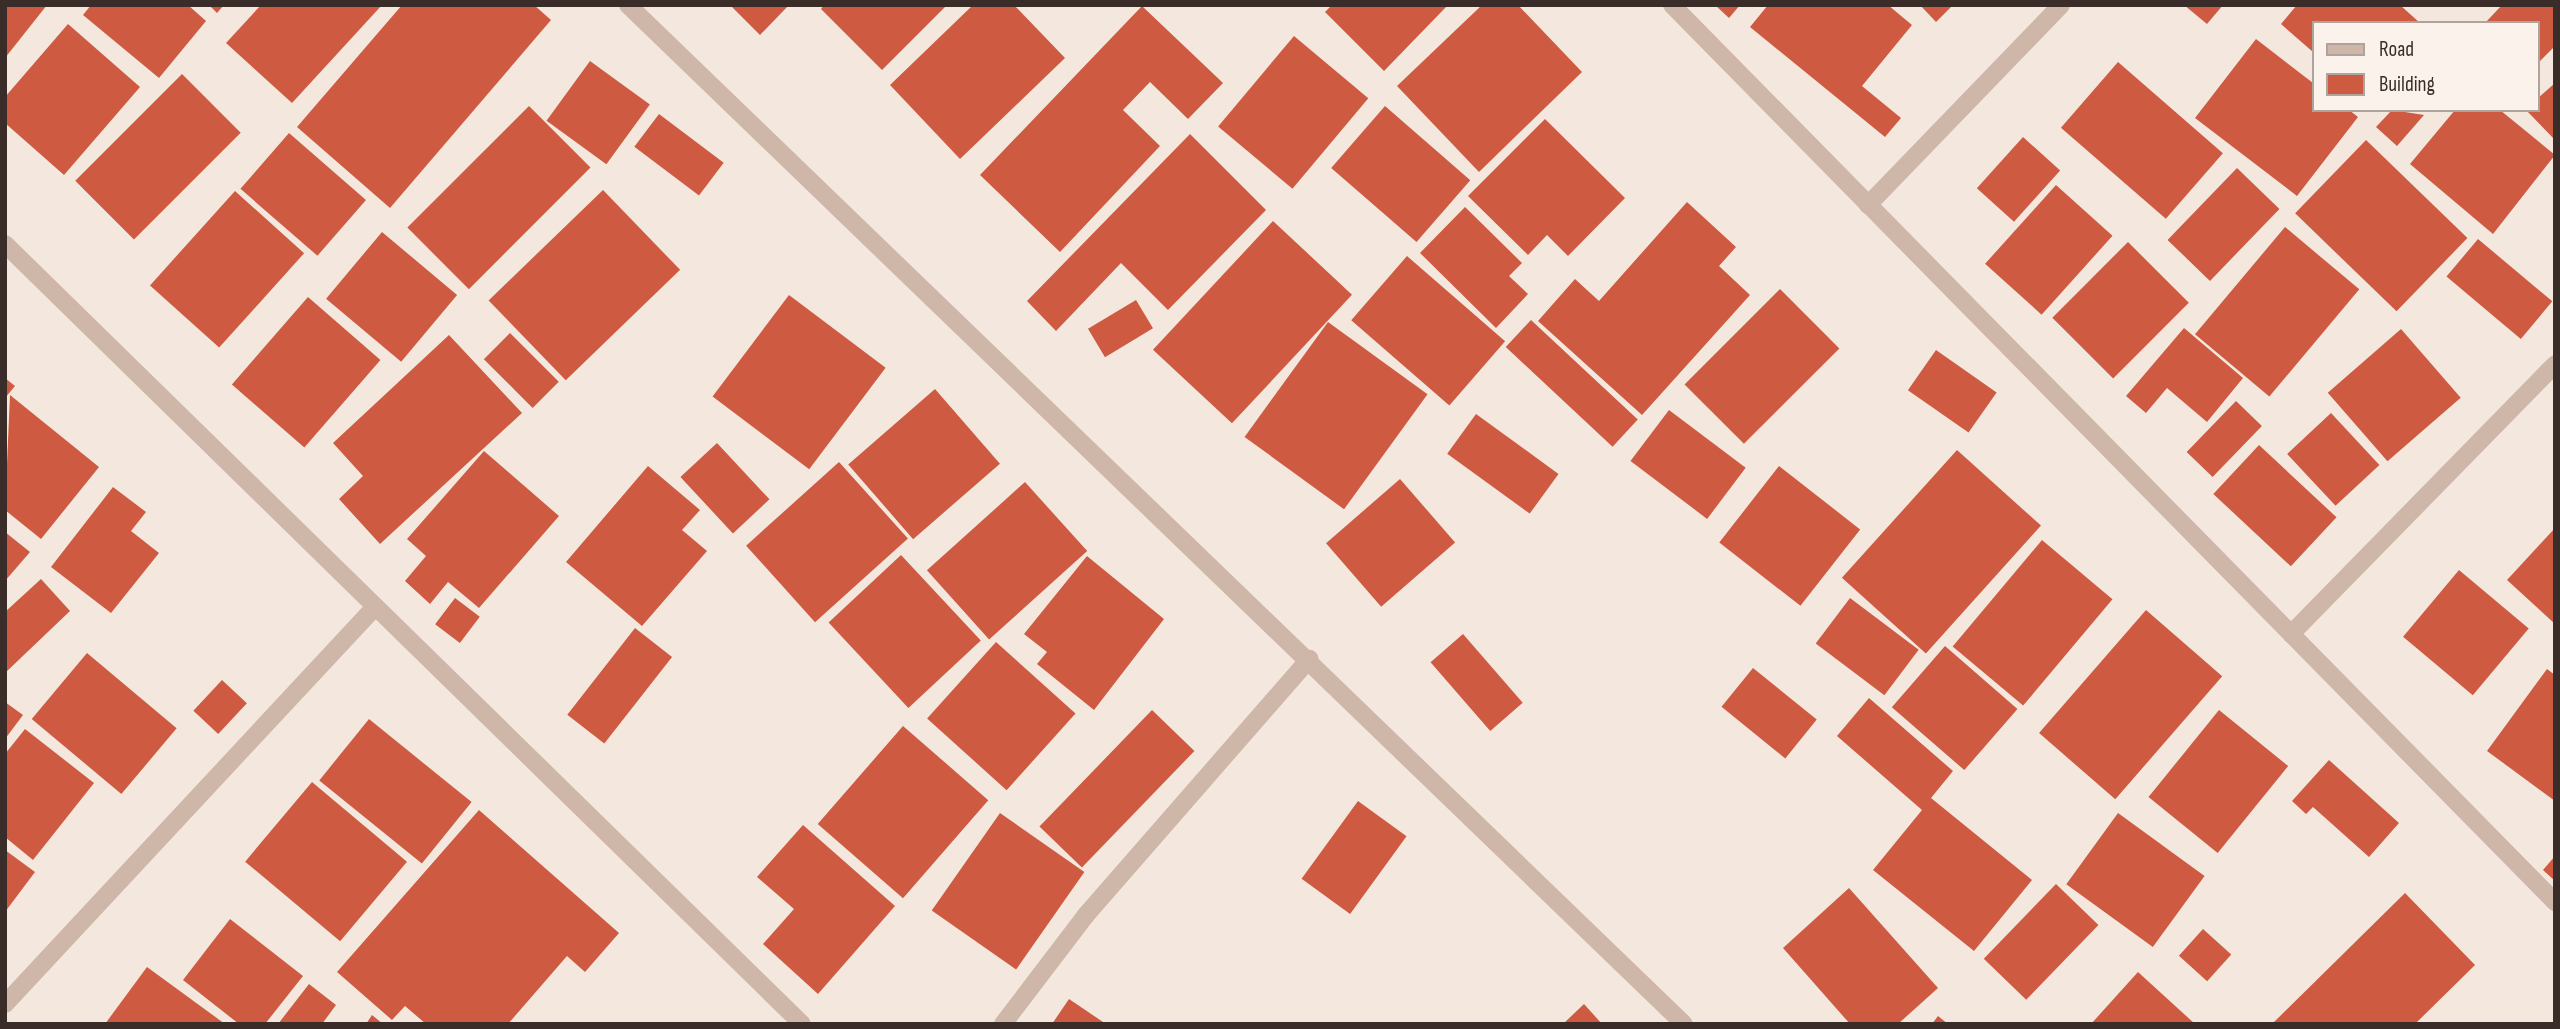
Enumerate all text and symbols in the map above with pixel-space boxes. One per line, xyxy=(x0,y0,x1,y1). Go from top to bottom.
legend xyxy=(2312,21,2539,112)
text: Road xyxy=(2379,37,2414,62)
text: Building xyxy=(2379,72,2435,97)

